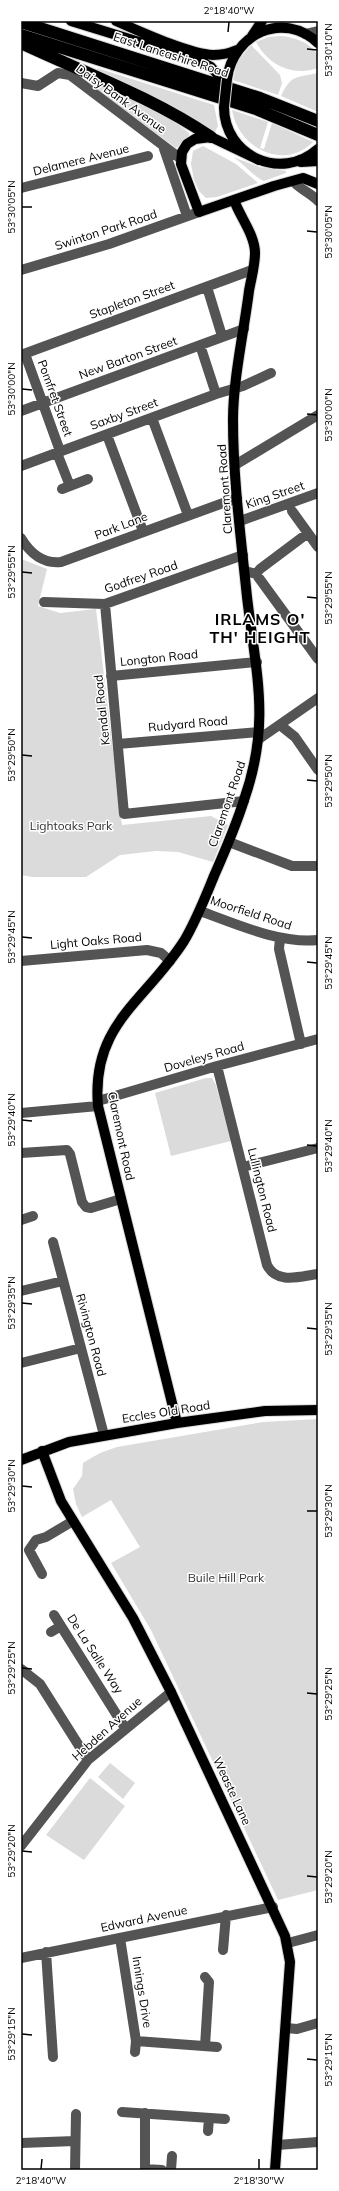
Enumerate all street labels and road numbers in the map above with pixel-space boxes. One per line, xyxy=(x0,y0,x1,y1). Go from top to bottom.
street label: East Lancashire Road xyxy=(112,29,231,80)
street label: Daisy Bank Avenue xyxy=(73,61,169,136)
street label: Delamere Avenue xyxy=(31,140,130,179)
street label: Swinton Park Road xyxy=(53,206,159,253)
street label: Stapleton Street xyxy=(87,277,177,322)
street label: New Barton Street xyxy=(77,333,179,382)
street label: Pomfret Street xyxy=(35,358,76,438)
street label: Saxby Street xyxy=(88,394,160,433)
street label: Claremont Road xyxy=(214,443,235,535)
street label: King Street xyxy=(244,477,306,512)
street label: Park Lane xyxy=(92,509,150,543)
street label: Godfrey Road xyxy=(102,557,179,596)
street label: Longton Road xyxy=(119,646,199,669)
street label: Kendal Road xyxy=(90,674,113,746)
street label: Rudyard Road xyxy=(147,713,228,734)
street label: Claremont Road xyxy=(205,759,248,849)
street label: Moorfield Road xyxy=(209,892,294,933)
street label: Light Oaks Road xyxy=(49,929,142,952)
street label: Doveleys Road xyxy=(162,1038,246,1075)
street label: Claremont Road xyxy=(105,1090,138,1182)
street label: Lullington Road xyxy=(245,1146,280,1234)
street label: Rivington Road xyxy=(73,1292,110,1378)
street label: Eccles Old Road xyxy=(121,1397,211,1426)
street label: De La Salle Way xyxy=(64,1611,127,1697)
street label: Hebden Avenue xyxy=(69,1693,145,1764)
street label: Weaste Lane xyxy=(210,1754,255,1827)
street label: Edward Avenue xyxy=(99,1902,189,1935)
street label: Innings Drive xyxy=(129,1955,156,2029)

